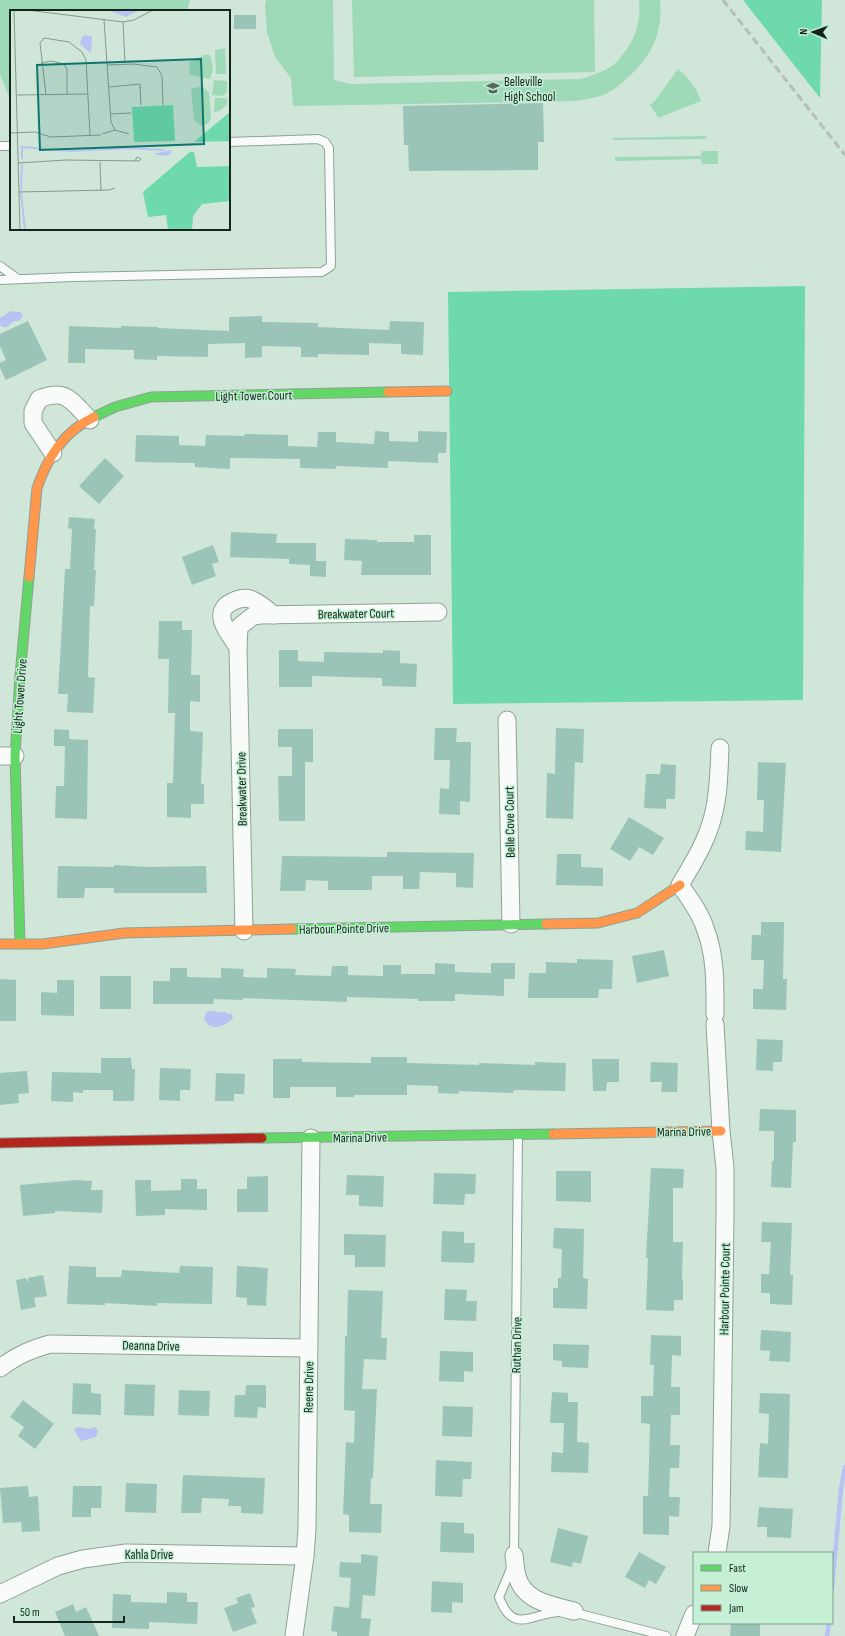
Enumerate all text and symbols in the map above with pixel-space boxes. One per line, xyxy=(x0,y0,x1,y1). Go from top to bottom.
inset map xyxy=(10,10,230,230)
north arrow xyxy=(793,12,833,52)
text: N xyxy=(797,28,810,35)
place label: Belleville High School xyxy=(504,74,555,105)
school or university icon: Belleville High School xyxy=(485,80,501,96)
street label: Light Tower Court xyxy=(215,387,293,405)
street label: Breakwater Court xyxy=(318,605,394,623)
street label: Light Tower Drive xyxy=(9,658,31,734)
street label: Breakwater Drive xyxy=(233,752,251,826)
street label: Belle Cove Court xyxy=(501,786,519,858)
street label: Harbour Pointe Drive xyxy=(299,920,389,938)
street label: Marina Drive xyxy=(657,1124,711,1140)
street label: Marina Drive xyxy=(333,1130,387,1146)
street label: Harbour Pointe Court xyxy=(716,1243,734,1335)
street label: Ruthan Drive xyxy=(509,1317,525,1373)
street label: Deanna Drive xyxy=(122,1337,180,1355)
street label: Reene Drive xyxy=(301,1361,317,1413)
street label: Kahla Drive xyxy=(125,1547,173,1563)
legend xyxy=(693,1552,833,1624)
text: Fast xyxy=(729,1561,746,1576)
text: Slow xyxy=(729,1581,748,1596)
scale bar xyxy=(14,1598,124,1624)
text: Jam xyxy=(728,1601,744,1616)
text: 50 m xyxy=(20,1605,40,1620)

